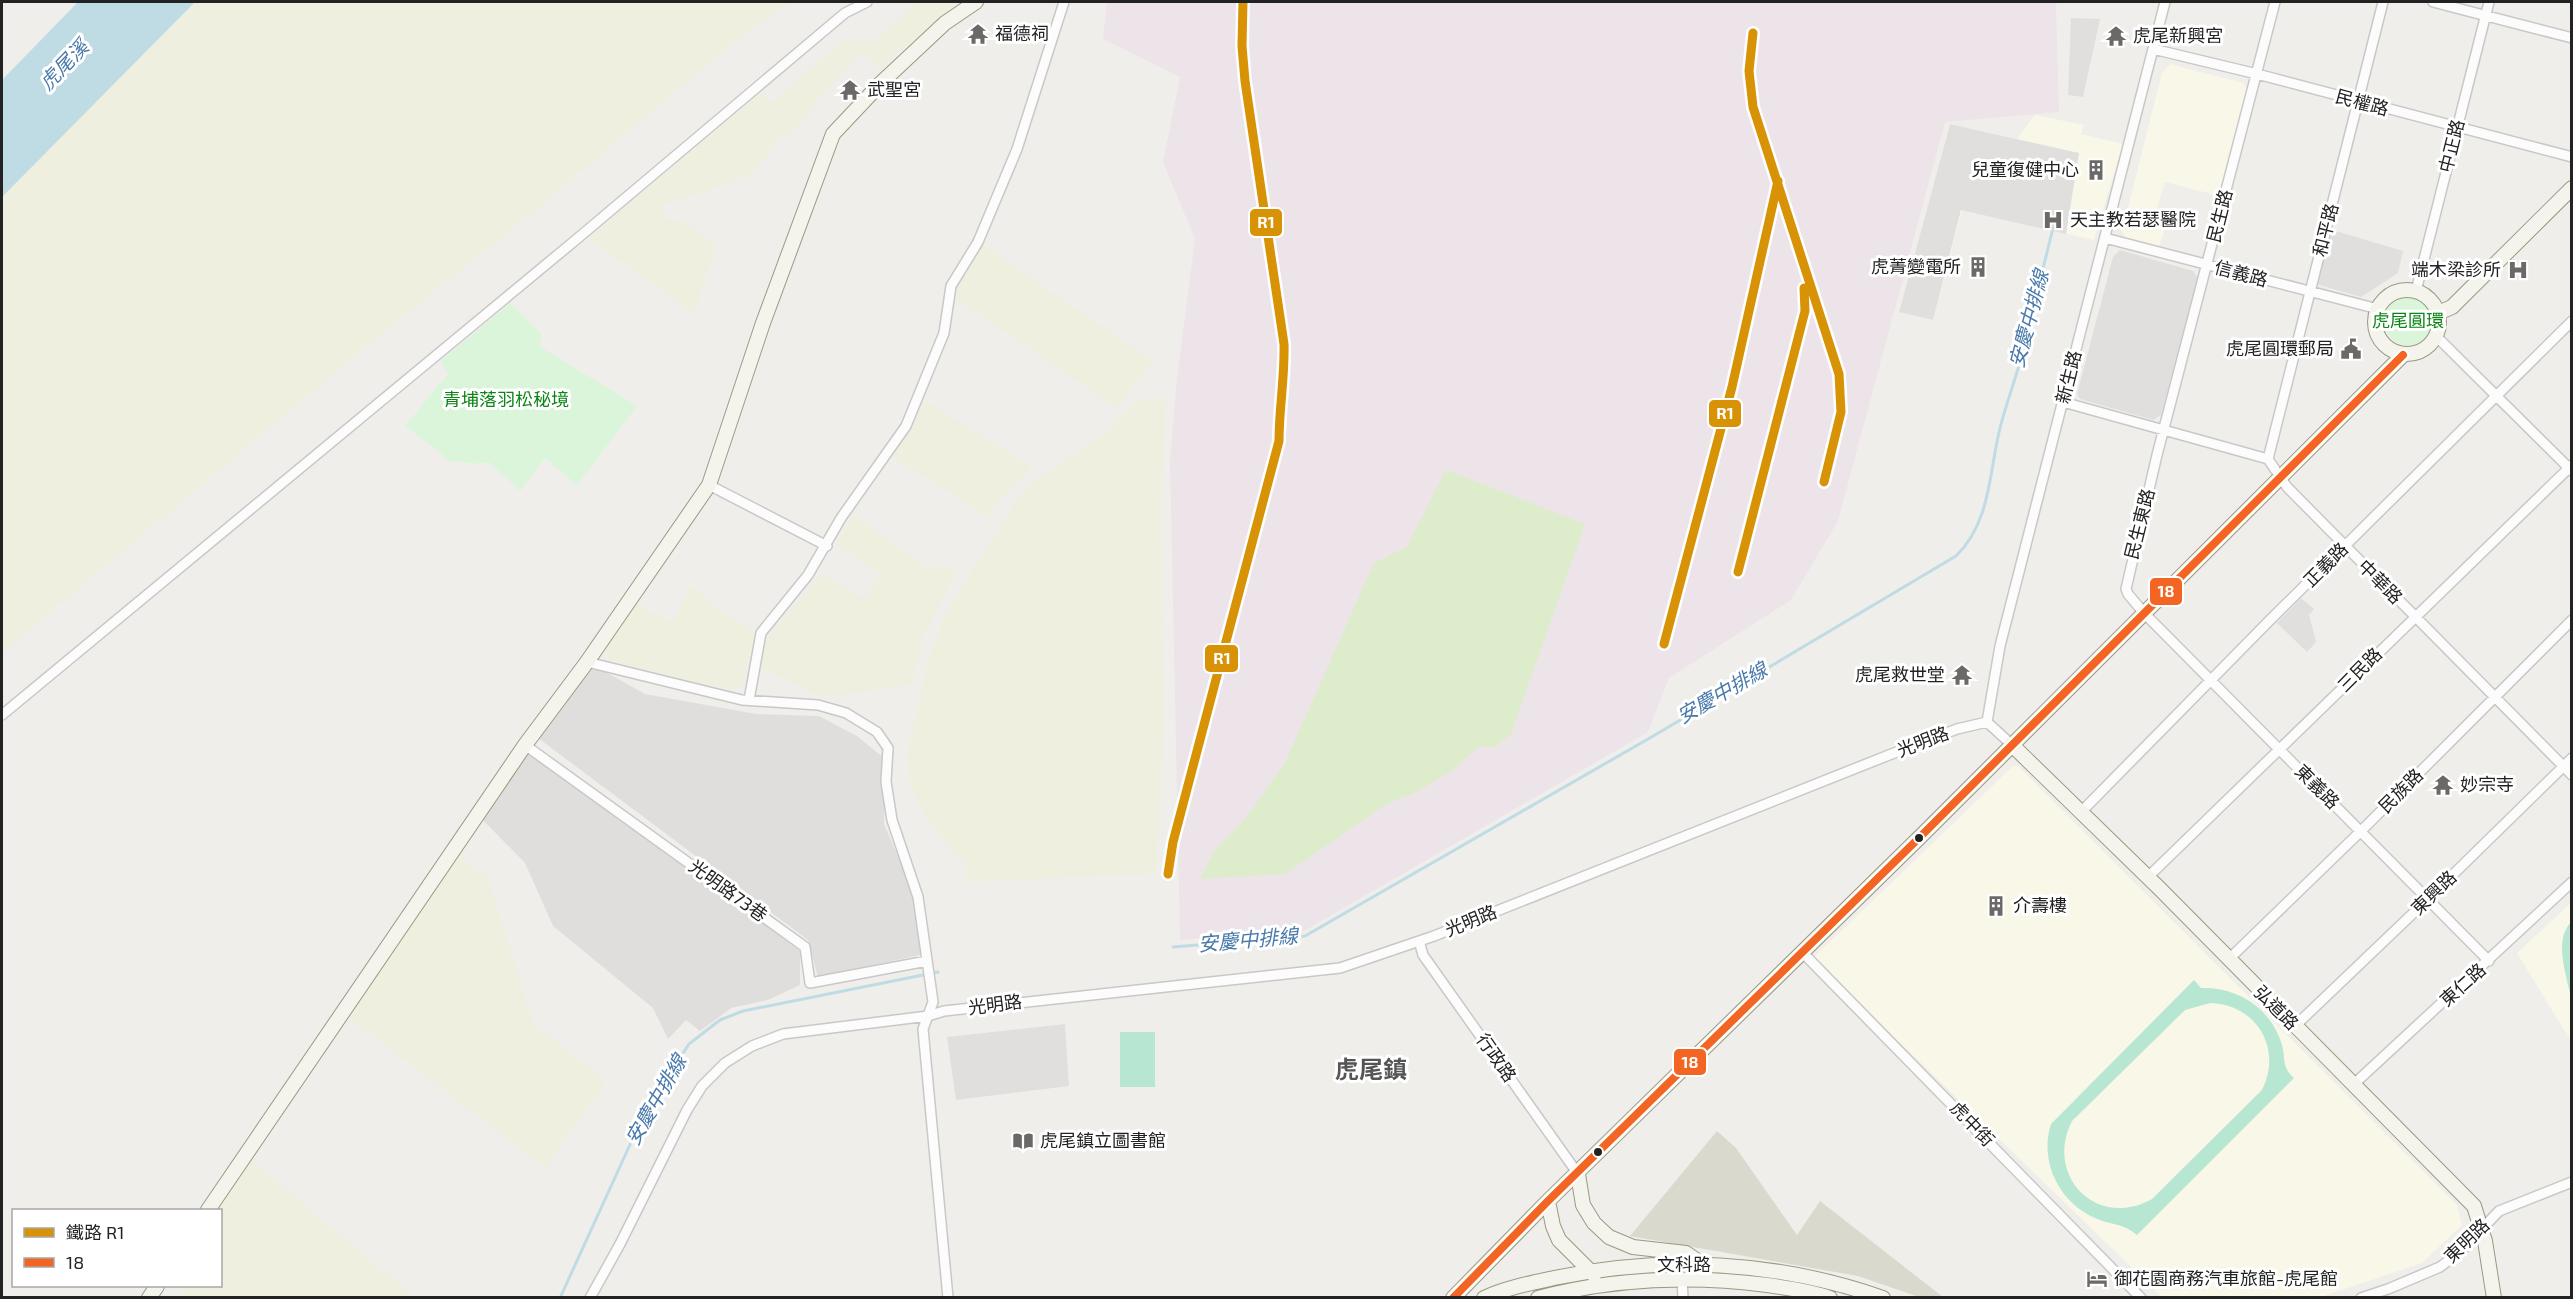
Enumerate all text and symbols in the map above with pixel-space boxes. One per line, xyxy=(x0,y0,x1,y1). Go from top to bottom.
temple icon: 福德祠 xyxy=(966,22,990,46)
place label: 福德祠 xyxy=(995,22,1049,44)
temple icon: 虎尾新興宮 xyxy=(2104,24,2128,48)
place label: 虎尾新興宮 xyxy=(2133,24,2223,46)
water label: 虎尾溪 xyxy=(34,32,95,94)
temple icon: 武聖宮 xyxy=(838,78,862,102)
place label: 武聖宮 xyxy=(867,78,921,100)
street label: 民權路 xyxy=(2333,84,2391,120)
street label: 中正路 xyxy=(2434,117,2468,175)
place label: 兒童復健中心 xyxy=(1971,158,2079,180)
building icon: 兒童復健中心 xyxy=(2084,158,2108,182)
street label: 民生路 xyxy=(2202,187,2236,245)
street label: 和平路 xyxy=(2308,201,2342,259)
line badge: R1 xyxy=(1249,208,1283,237)
hospital icon: 天主教若瑟醫院 xyxy=(2041,208,2065,232)
place label: 天主教若瑟醫院 xyxy=(2070,208,2196,230)
text: R1 xyxy=(1257,212,1275,231)
place label: 虎菁變電所 xyxy=(1871,255,1961,277)
building icon: 虎菁變電所 xyxy=(1966,255,1990,279)
street label: 信義路 xyxy=(2212,255,2270,291)
place label: 端木梁診所 xyxy=(2411,258,2501,280)
hospital icon: 端木梁診所 xyxy=(2506,258,2530,282)
water label: 安慶中排線 xyxy=(2004,265,2053,370)
park label: 虎尾圓環 xyxy=(2372,309,2444,331)
place label: 虎尾圓環郵局 xyxy=(2226,337,2334,359)
public building icon: 虎尾圓環郵局 xyxy=(2339,337,2363,361)
street label: 新生路 xyxy=(2051,348,2085,406)
park label: 青埔落羽松秘境 xyxy=(443,388,569,410)
line badge: R1 xyxy=(1708,399,1742,428)
text: R1 xyxy=(1716,403,1734,422)
street label: 民生東路 xyxy=(2120,486,2158,561)
street label: 正義路 xyxy=(2298,537,2352,591)
street label: 中華路 xyxy=(2354,554,2408,608)
line badge: 18 xyxy=(2149,577,2183,606)
text: 18 xyxy=(2158,581,2174,600)
street label: 三民路 xyxy=(2332,642,2386,696)
line badge: R1 xyxy=(1204,644,1239,673)
text: R1 xyxy=(1213,648,1231,667)
water label: 安慶中排線 xyxy=(1672,656,1773,728)
place label: 虎尾救世堂 xyxy=(1855,663,1945,685)
temple icon: 虎尾救世堂 xyxy=(1950,663,1974,687)
street label: 光明路 xyxy=(1893,721,1952,761)
street label: 東義路 xyxy=(2291,759,2345,813)
street label: 民族路 xyxy=(2373,763,2427,817)
temple icon: 妙宗寺 xyxy=(2431,773,2455,797)
place label: 妙宗寺 xyxy=(2460,773,2514,795)
unlabelled marker xyxy=(1913,832,1925,844)
street label: 光明路73巷 xyxy=(685,854,772,926)
street label: 東興路 xyxy=(2406,866,2460,919)
building icon: 介壽樓 xyxy=(1984,894,2008,918)
place label: 介壽樓 xyxy=(2013,894,2067,916)
street label: 光明路 xyxy=(1441,900,1500,940)
water label: 安慶中排線 xyxy=(1197,923,1301,955)
street label: 東仁路 xyxy=(2435,958,2490,1010)
street label: 弘道路 xyxy=(2250,980,2304,1034)
street label: 光明路 xyxy=(967,990,1023,1018)
street label: 行政路 xyxy=(1472,1029,1521,1086)
water label: 安慶中排線 xyxy=(620,1048,692,1149)
line badge: 18 xyxy=(1673,1048,1707,1076)
text: 18 xyxy=(1682,1052,1698,1071)
district label: 虎尾鎮 xyxy=(1335,1054,1407,1083)
street label: 虎中街 xyxy=(1946,1096,1999,1150)
library icon: 虎尾鎮立圖書館 xyxy=(1011,1129,1035,1153)
place label: 虎尾鎮立圖書館 xyxy=(1040,1129,1166,1151)
unlabelled marker xyxy=(1592,1146,1604,1158)
legend xyxy=(12,1209,222,1287)
street label: 東明路 xyxy=(2439,1214,2493,1267)
text: 鐵路 R1 xyxy=(66,1221,124,1243)
text: 18 xyxy=(66,1251,84,1273)
street label: 文科路 xyxy=(1657,1253,1711,1275)
hotel icon: 御花園商務汽車旅館-虎尾館 xyxy=(2085,1267,2109,1291)
place label: 御花園商務汽車旅館-虎尾館 xyxy=(2114,1267,2338,1289)

